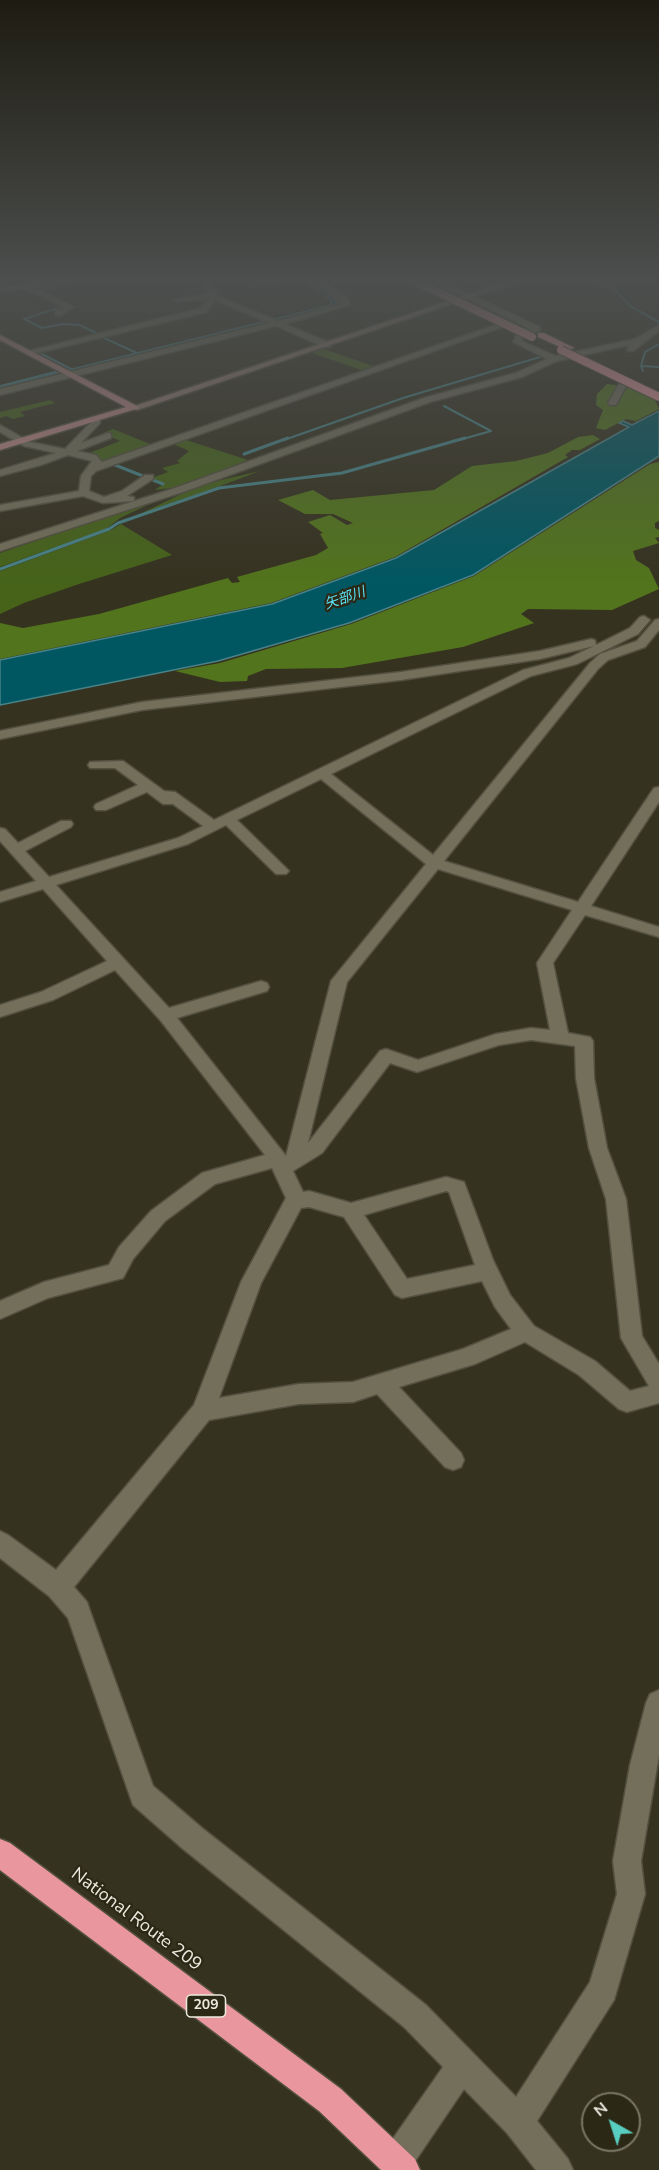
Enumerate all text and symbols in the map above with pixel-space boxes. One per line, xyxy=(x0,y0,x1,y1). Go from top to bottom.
water label: 矢部川 xyxy=(322,584,368,614)
street label: National Route 209 xyxy=(66,1864,206,1976)
road number: 209 xyxy=(186,1995,226,2017)
north arrow xyxy=(581,2092,641,2152)
text: N xyxy=(589,2097,613,2122)

